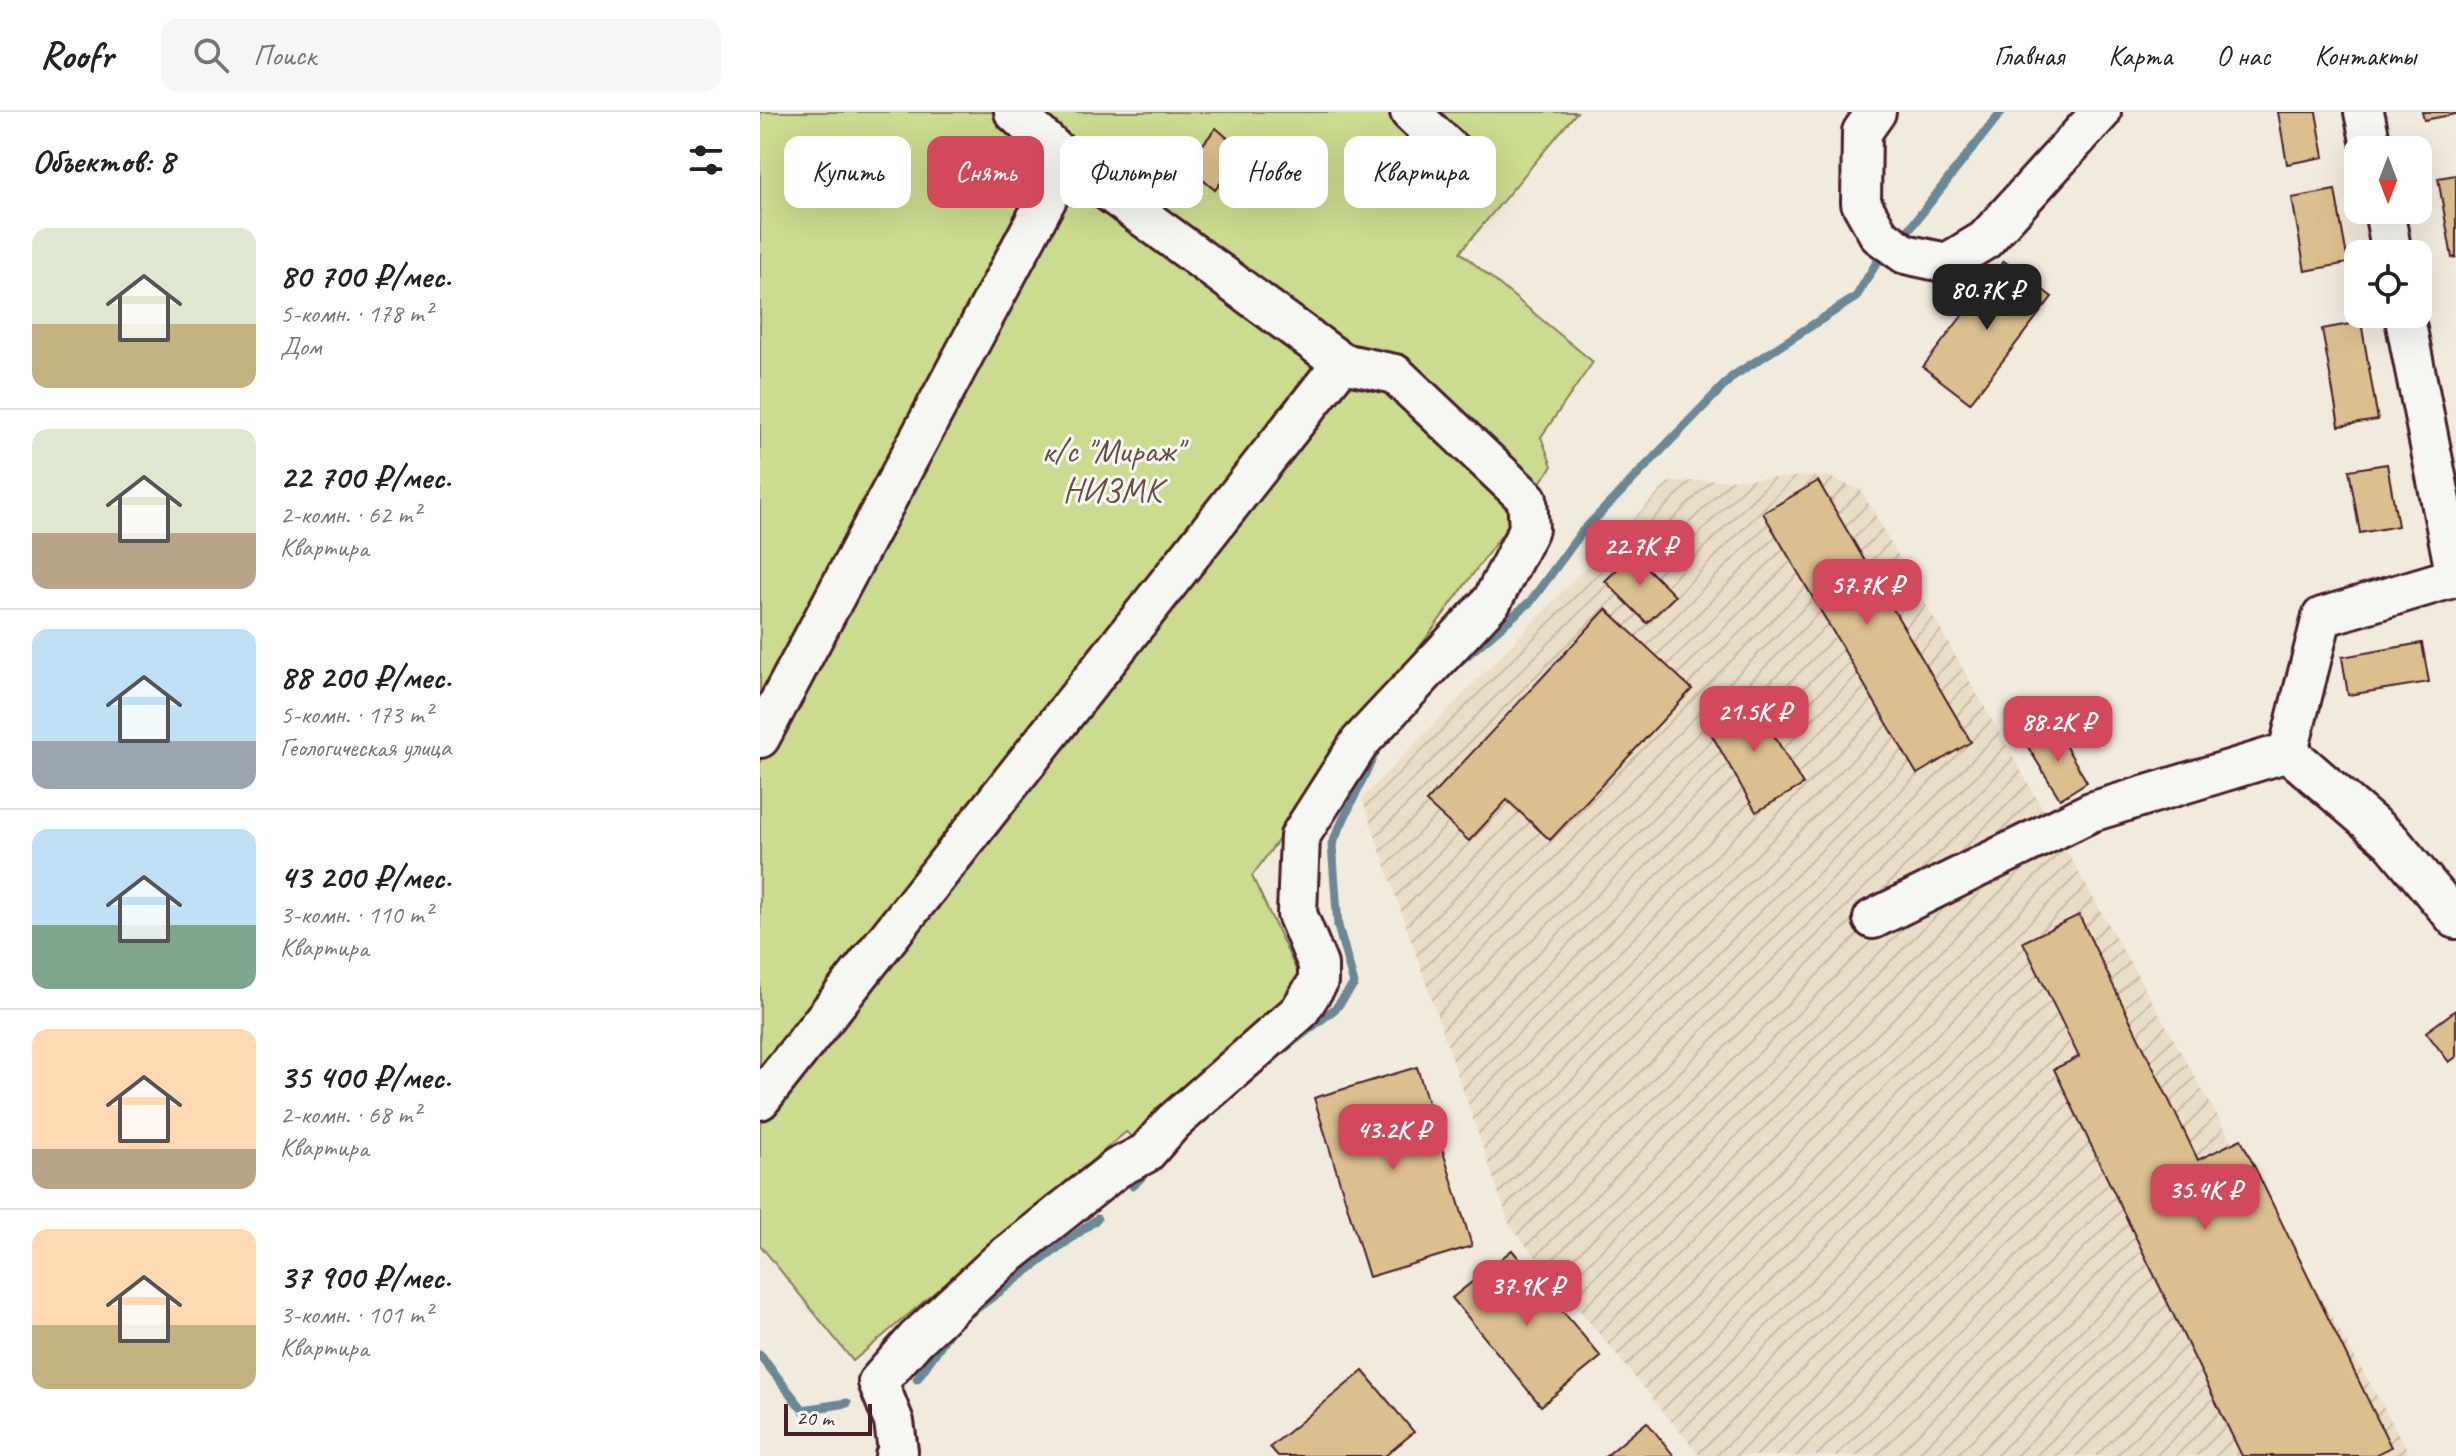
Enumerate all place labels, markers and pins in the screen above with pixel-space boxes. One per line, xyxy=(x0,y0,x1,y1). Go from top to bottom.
pin: 80.7K ₽ xyxy=(1913,264,2061,332)
pin: 22.7K ₽ xyxy=(1566,520,1714,588)
pin: 57.7K ₽ xyxy=(1793,559,1941,627)
pin: 21.5K ₽ xyxy=(1680,686,1828,754)
pin: 88.2K ₽ xyxy=(1984,696,2132,764)
pin: 43.2K ₽ xyxy=(1319,1104,1467,1172)
pin: 35.4K ₽ xyxy=(2131,1164,2279,1232)
pin: 37.9K ₽ xyxy=(1453,1260,1601,1328)

